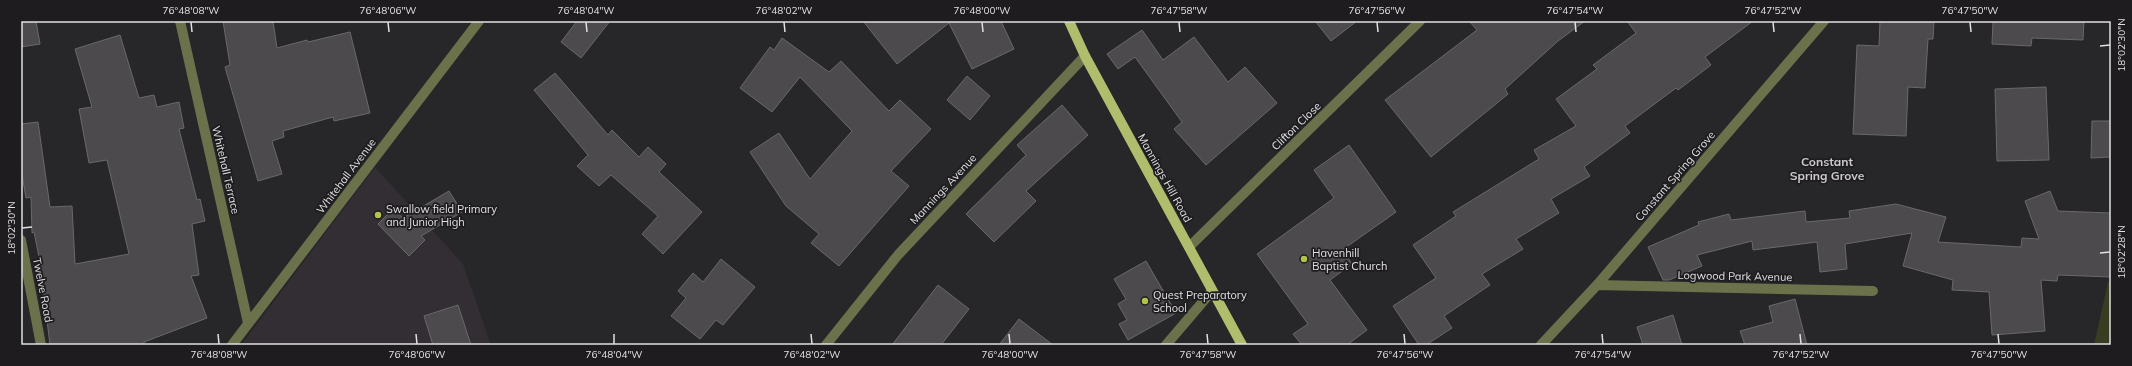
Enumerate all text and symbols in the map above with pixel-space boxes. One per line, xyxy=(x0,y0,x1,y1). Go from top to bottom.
text: 76°48'08"W xyxy=(163,4,219,17)
text: 76°48'06"W xyxy=(360,4,416,17)
text: 76°48'04"W xyxy=(558,4,614,17)
text: 76°48'02"W xyxy=(756,4,812,17)
text: 76°48'00"W xyxy=(954,4,1010,17)
text: 76°47'58"W xyxy=(1151,4,1207,17)
text: 76°47'56"W xyxy=(1349,4,1405,17)
text: 76°47'54"W xyxy=(1547,4,1603,17)
text: 76°47'52"W xyxy=(1745,4,1801,17)
text: 76°47'50"W xyxy=(1942,4,1998,17)
text: 18°02'30"N xyxy=(2115,18,2128,72)
street label: Clifton Close xyxy=(1268,99,1324,153)
street label: Whitehall Terrace xyxy=(209,125,243,215)
street label: Constant Spring Grove xyxy=(1632,128,1718,224)
street label: Mannings Hill Road xyxy=(1135,131,1195,225)
street label: Whitehall Avenue xyxy=(313,136,379,216)
street label: Mannings Avenue xyxy=(907,151,979,227)
district label: Constant Spring Grove xyxy=(1790,154,1865,183)
text: 18°02'30"N xyxy=(5,201,18,255)
place label: Swallow field Primary and Junior High xyxy=(386,202,497,229)
marker: Swallow field Primary and Junior High xyxy=(373,210,383,220)
text: 18°02'28"N xyxy=(2115,225,2128,279)
place label: Havenhill Baptist Church xyxy=(1312,246,1387,273)
marker: Havenhill Baptist Church xyxy=(1299,254,1309,264)
street label: Twelve Road xyxy=(30,256,56,324)
street label: Logwood Park Avenue xyxy=(1678,268,1792,284)
place label: Quest Preparatory School xyxy=(1153,288,1247,315)
marker: Quest Preparatory School xyxy=(1140,296,1150,306)
text: 76°48'08"W xyxy=(191,348,247,361)
text: 76°48'06"W xyxy=(389,348,445,361)
text: 76°48'04"W xyxy=(586,348,642,361)
text: 76°48'02"W xyxy=(784,348,840,361)
text: 76°48'00"W xyxy=(982,348,1038,361)
text: 76°47'58"W xyxy=(1180,348,1236,361)
text: 76°47'56"W xyxy=(1377,348,1433,361)
text: 76°47'54"W xyxy=(1575,348,1631,361)
text: 76°47'52"W xyxy=(1773,348,1829,361)
text: 76°47'50"W xyxy=(1971,348,2027,361)

